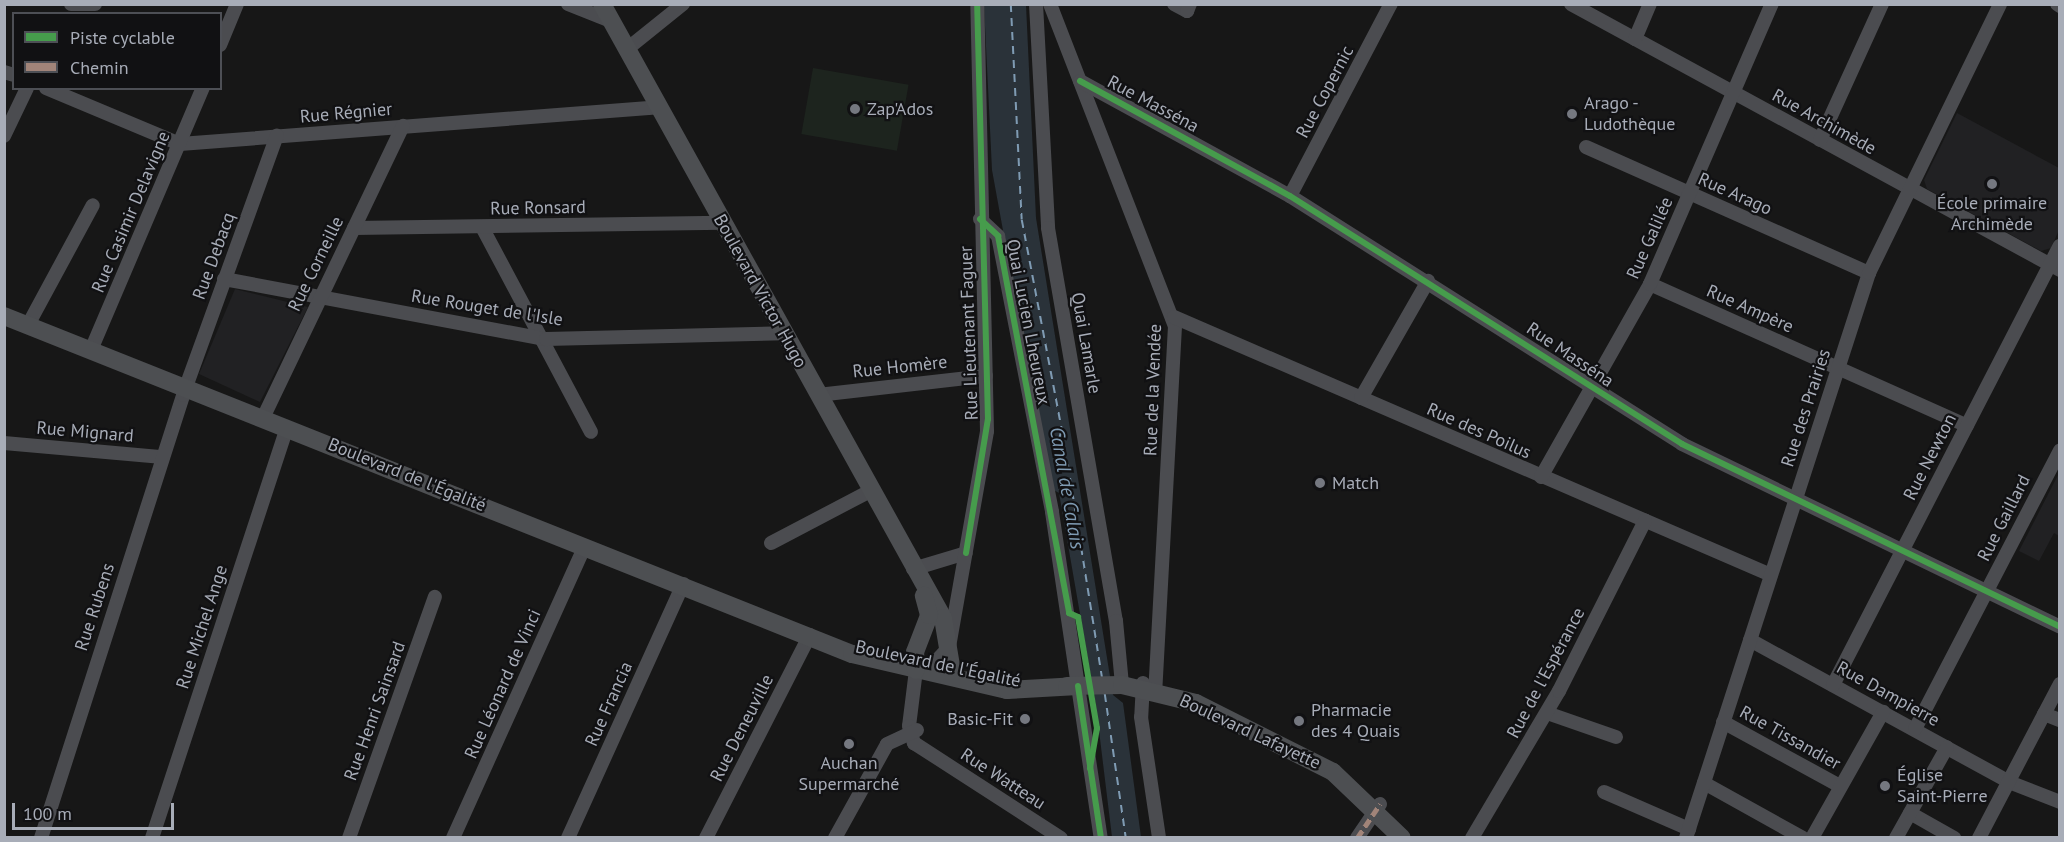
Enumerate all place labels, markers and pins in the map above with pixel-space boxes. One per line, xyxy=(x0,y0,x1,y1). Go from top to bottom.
place label: Arago - Ludothèque xyxy=(1584,93,1675,136)
place label: Zap'Ados xyxy=(867,98,933,120)
marker: Zap'Ados xyxy=(848,102,862,116)
marker: Arago - Ludothèque xyxy=(1565,107,1579,121)
marker: École primaire Archimède xyxy=(1985,177,1999,191)
place label: École primaire Archimède xyxy=(1937,193,2047,236)
place label: Match xyxy=(1332,472,1379,494)
marker: Match xyxy=(1313,476,1327,490)
place label: Pharmacie des 4 Quais xyxy=(1311,700,1400,742)
place label: Basic-Fit xyxy=(947,708,1013,730)
marker: Basic-Fit xyxy=(1018,712,1032,726)
marker: Pharmacie des 4 Quais xyxy=(1292,714,1306,728)
marker: Auchan Supermarché xyxy=(842,737,856,751)
place label: Auchan Supermarché xyxy=(798,753,900,795)
place label: Église Saint-Pierre xyxy=(1897,765,1988,808)
marker: Église Saint-Pierre xyxy=(1878,779,1892,793)

